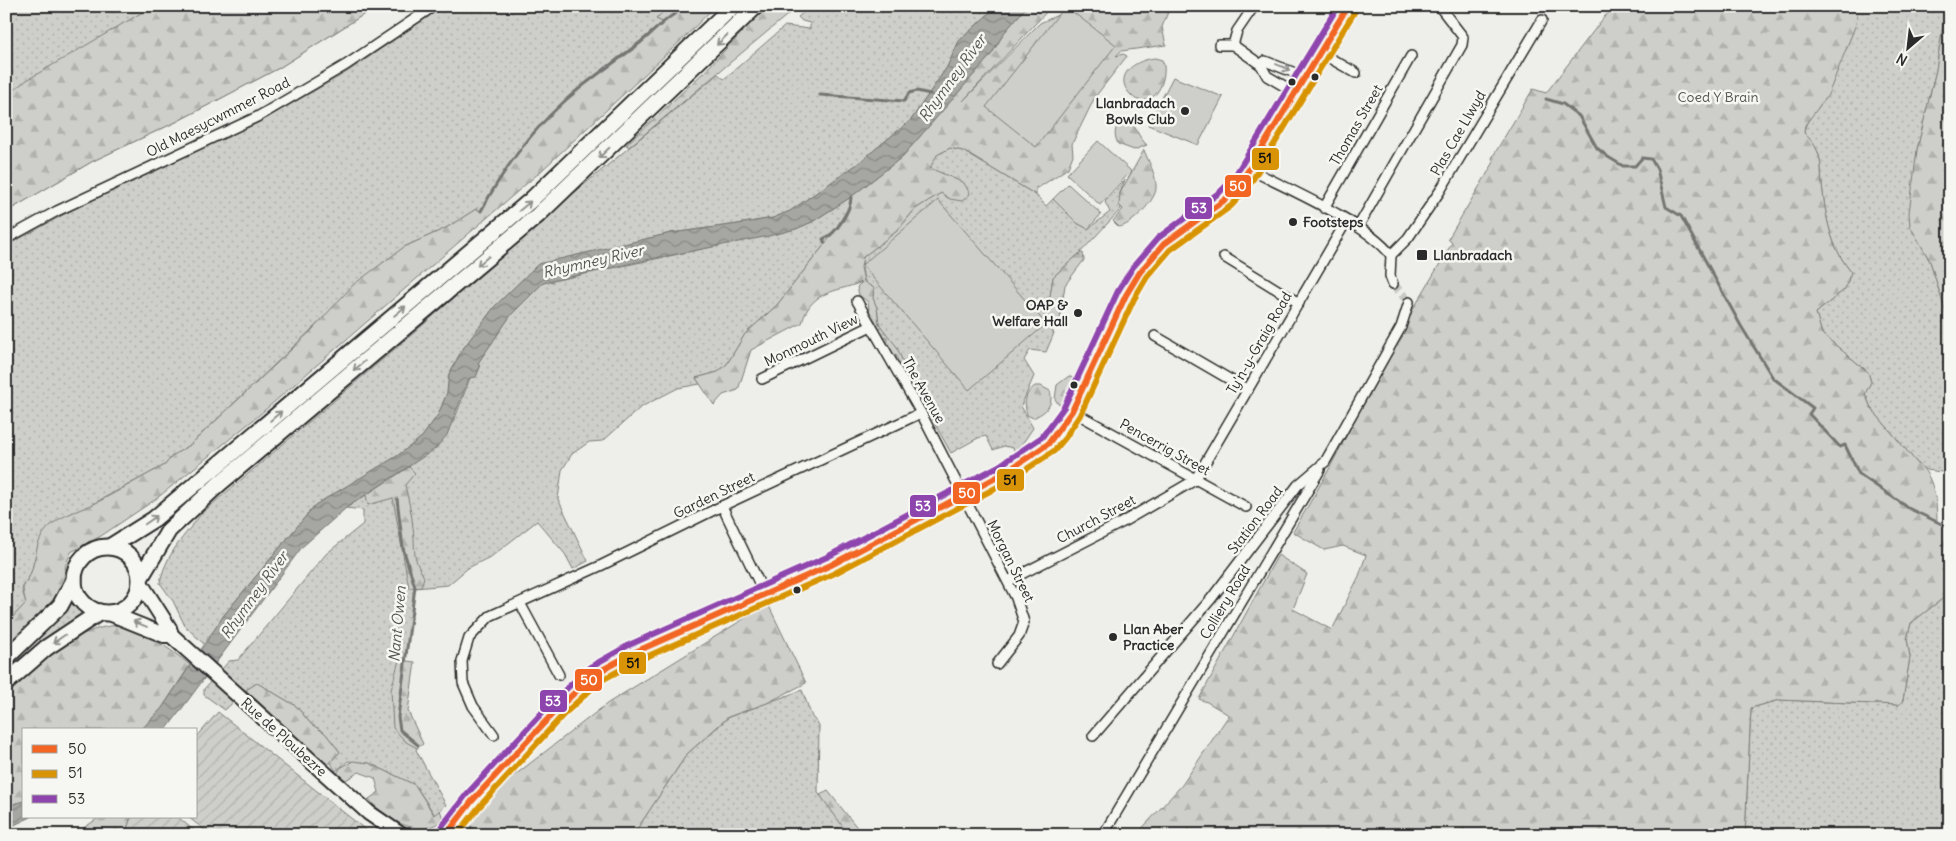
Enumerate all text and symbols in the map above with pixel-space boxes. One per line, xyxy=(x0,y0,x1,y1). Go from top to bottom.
north arrow xyxy=(1884,22,1934,72)
water label: Rhymney River xyxy=(914,29,991,125)
one-way arrow xyxy=(715,34,728,46)
text: N xyxy=(1893,49,1910,70)
one-way arrow xyxy=(1275,63,1290,73)
unlabelled marker xyxy=(1310,72,1320,82)
street label: Old Maesycwmmer Road xyxy=(143,73,293,161)
unlabelled marker xyxy=(1287,77,1297,87)
street label: Thomas Street xyxy=(1326,81,1387,169)
street label: Plas Cae Llwyd xyxy=(1426,87,1490,179)
park label: Coed Y Brain xyxy=(1677,88,1759,106)
place label: Llanbradach Bowls Club xyxy=(1096,94,1175,128)
marker: Llanbradach Bowls Club xyxy=(1179,105,1191,117)
one-way arrow xyxy=(598,147,610,159)
line badge: 51 xyxy=(1251,147,1280,171)
text: 51 xyxy=(1258,149,1272,167)
line badge: 50 xyxy=(1224,174,1252,198)
text: 50 xyxy=(1229,177,1247,195)
line badge: 53 xyxy=(1184,196,1213,220)
text: 53 xyxy=(1191,199,1207,217)
one-way arrow xyxy=(518,200,531,212)
place label: Footsteps xyxy=(1303,213,1364,231)
marker: Footsteps xyxy=(1287,216,1299,228)
water label: Rhymney River xyxy=(541,240,647,282)
place label: Llanbradach xyxy=(1433,246,1512,264)
marker: Llanbradach xyxy=(1415,248,1429,262)
one-way arrow xyxy=(477,256,490,267)
street label: Ty'n-y-Graig Road xyxy=(1222,288,1296,398)
place label: OAP & Welfare Hall xyxy=(992,296,1068,330)
one-way arrow xyxy=(394,305,407,317)
marker: OAP & Welfare Hall xyxy=(1072,307,1084,319)
street label: Monmouth View xyxy=(761,310,861,370)
street label: The Avenue xyxy=(898,354,950,426)
one-way arrow xyxy=(353,360,366,371)
unlabelled marker xyxy=(1069,380,1079,390)
one-way arrow xyxy=(269,410,282,421)
street label: Pencerrig Street xyxy=(1116,415,1214,479)
street label: Garden Street xyxy=(670,467,758,522)
line badge: 51 xyxy=(996,468,1025,492)
text: 51 xyxy=(1003,471,1017,489)
line badge: 50 xyxy=(952,481,981,505)
street label: Station Road xyxy=(1224,483,1286,557)
text: 50 xyxy=(958,484,976,502)
street label: Church Street xyxy=(1053,491,1139,547)
line badge: 53 xyxy=(909,494,937,518)
text: 53 xyxy=(915,497,931,515)
one-way arrow xyxy=(144,515,158,525)
street label: Morgan Street xyxy=(983,517,1039,605)
water label: Rhymney River xyxy=(216,546,293,642)
street label: Colliery Road xyxy=(1196,561,1254,643)
water label: Nant Owen xyxy=(384,585,410,663)
unlabelled marker xyxy=(792,585,802,595)
one-way arrow xyxy=(133,619,148,628)
place label: Llan Aber Practice xyxy=(1123,620,1183,654)
marker: Llan Aber Practice xyxy=(1107,631,1119,643)
one-way arrow xyxy=(53,634,67,644)
line badge: 51 xyxy=(618,651,647,675)
text: 51 xyxy=(626,654,640,672)
line badge: 50 xyxy=(574,668,603,692)
text: 50 xyxy=(580,671,598,689)
line badge: 53 xyxy=(539,689,568,713)
text: 53 xyxy=(545,692,561,710)
street label: Rue de Ploubezre xyxy=(237,694,331,780)
legend xyxy=(22,728,198,818)
text: 50 xyxy=(68,739,87,758)
text: 51 xyxy=(68,763,83,782)
text: 53 xyxy=(68,789,85,808)

